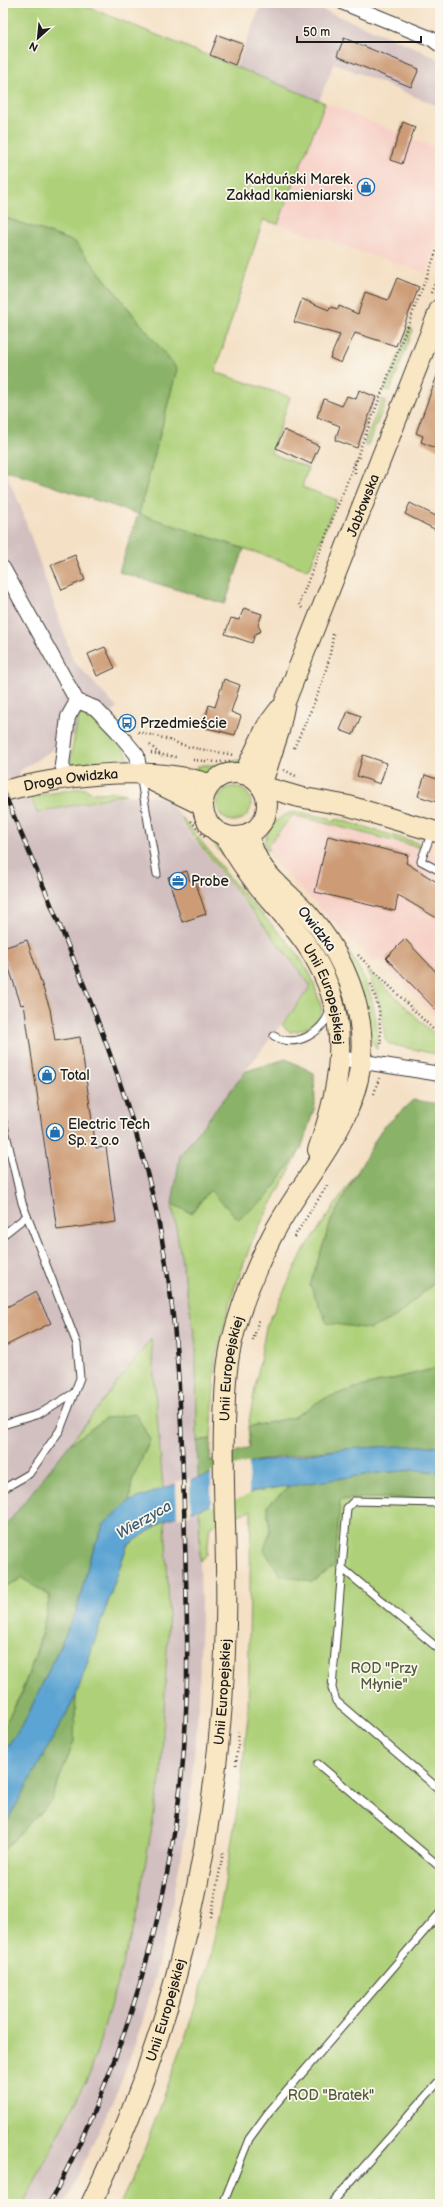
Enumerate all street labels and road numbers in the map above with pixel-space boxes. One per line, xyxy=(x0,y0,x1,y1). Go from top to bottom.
street label: Jabłowska xyxy=(343,471,383,539)
street label: Droga Owidzka xyxy=(22,765,119,794)
street label: Owidzka xyxy=(294,903,340,955)
street label: Unii Europejskiej xyxy=(300,940,348,1045)
street label: Unii Europejskiej xyxy=(216,1314,247,1422)
street label: Unii Europejskiej xyxy=(210,1639,234,1746)
street label: Unii Europejskiej xyxy=(142,1957,189,2064)

